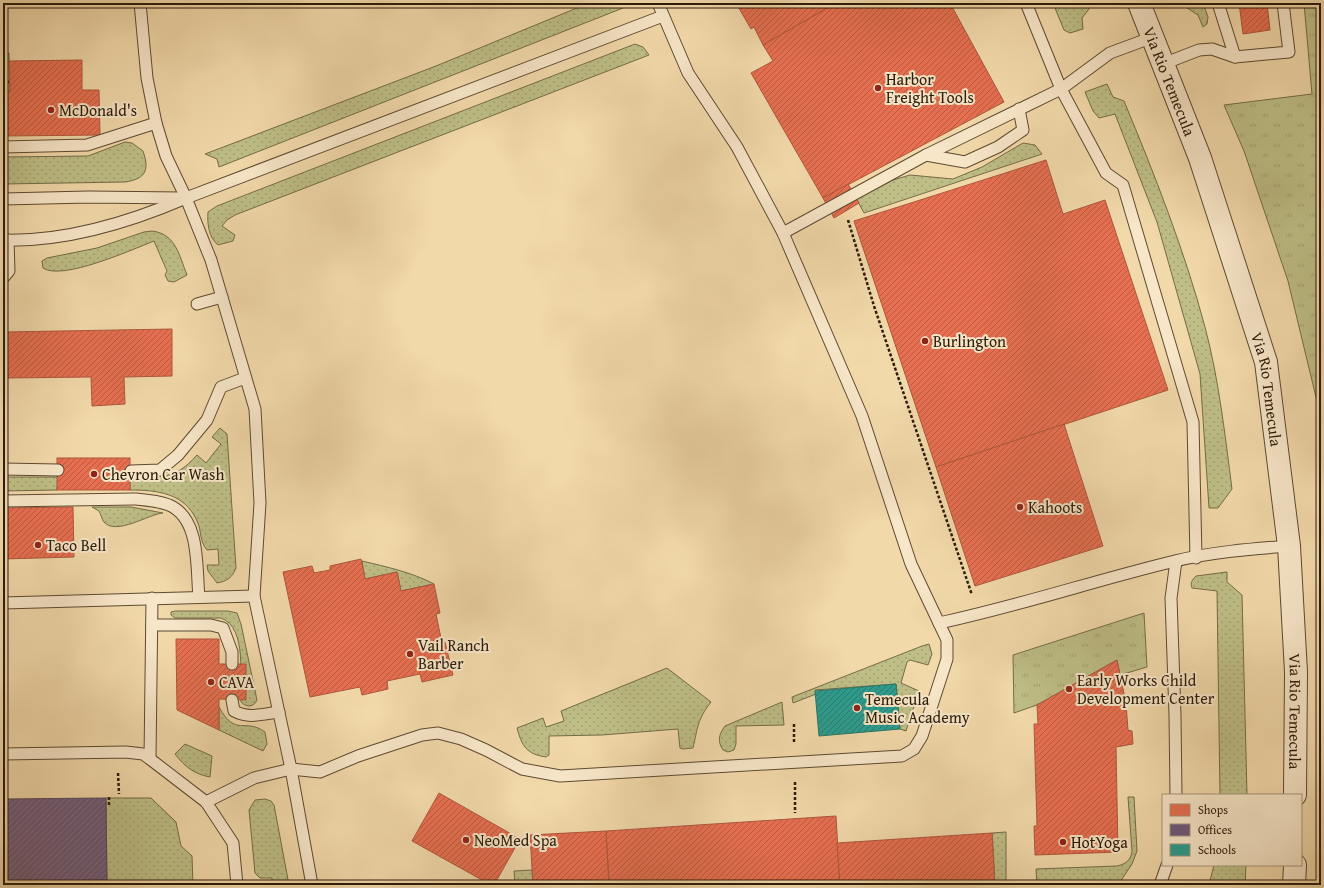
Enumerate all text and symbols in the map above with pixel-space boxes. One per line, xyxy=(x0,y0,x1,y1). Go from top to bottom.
street label: Via Rio Temecula xyxy=(1137,23,1202,140)
place label: Harbor Freight Tools xyxy=(886,67,974,109)
marker: Harbor Freight Tools xyxy=(873,83,883,93)
place label: McDonald's xyxy=(59,98,137,122)
marker: McDonald's xyxy=(46,105,56,115)
place label: Burlington xyxy=(933,329,1006,353)
street label: Via Rio Temecula xyxy=(1245,329,1288,448)
marker: Burlington xyxy=(920,336,930,346)
place label: Chevron Car Wash xyxy=(102,462,224,486)
marker: Chevron Car Wash xyxy=(89,469,99,479)
place label: Kahoots xyxy=(1028,495,1082,519)
marker: Kahoots xyxy=(1015,502,1025,512)
place label: Taco Bell xyxy=(46,533,107,557)
marker: Taco Bell xyxy=(33,540,43,550)
place label: Vail Ranch Barber xyxy=(418,633,489,675)
marker: Vail Ranch Barber xyxy=(405,649,415,659)
street label: Via Rio Temecula xyxy=(1283,653,1308,770)
place label: Early Works Child Development Center xyxy=(1077,668,1215,710)
place label: CAVA xyxy=(219,670,255,694)
marker: CAVA xyxy=(206,677,216,687)
marker: Early Works Child Development Center xyxy=(1064,684,1074,694)
place label: Temecula Music Academy xyxy=(865,687,970,729)
marker: Temecula Music Academy xyxy=(852,703,862,713)
legend xyxy=(1162,794,1302,866)
text: Shops xyxy=(1198,801,1228,818)
text: Offices xyxy=(1198,821,1232,838)
place label: NeoMed Spa xyxy=(474,828,557,852)
place label: HotYoga xyxy=(1071,830,1128,854)
marker: NeoMed Spa xyxy=(461,835,471,845)
marker: HotYoga xyxy=(1058,837,1068,847)
text: Schools xyxy=(1198,841,1236,858)

